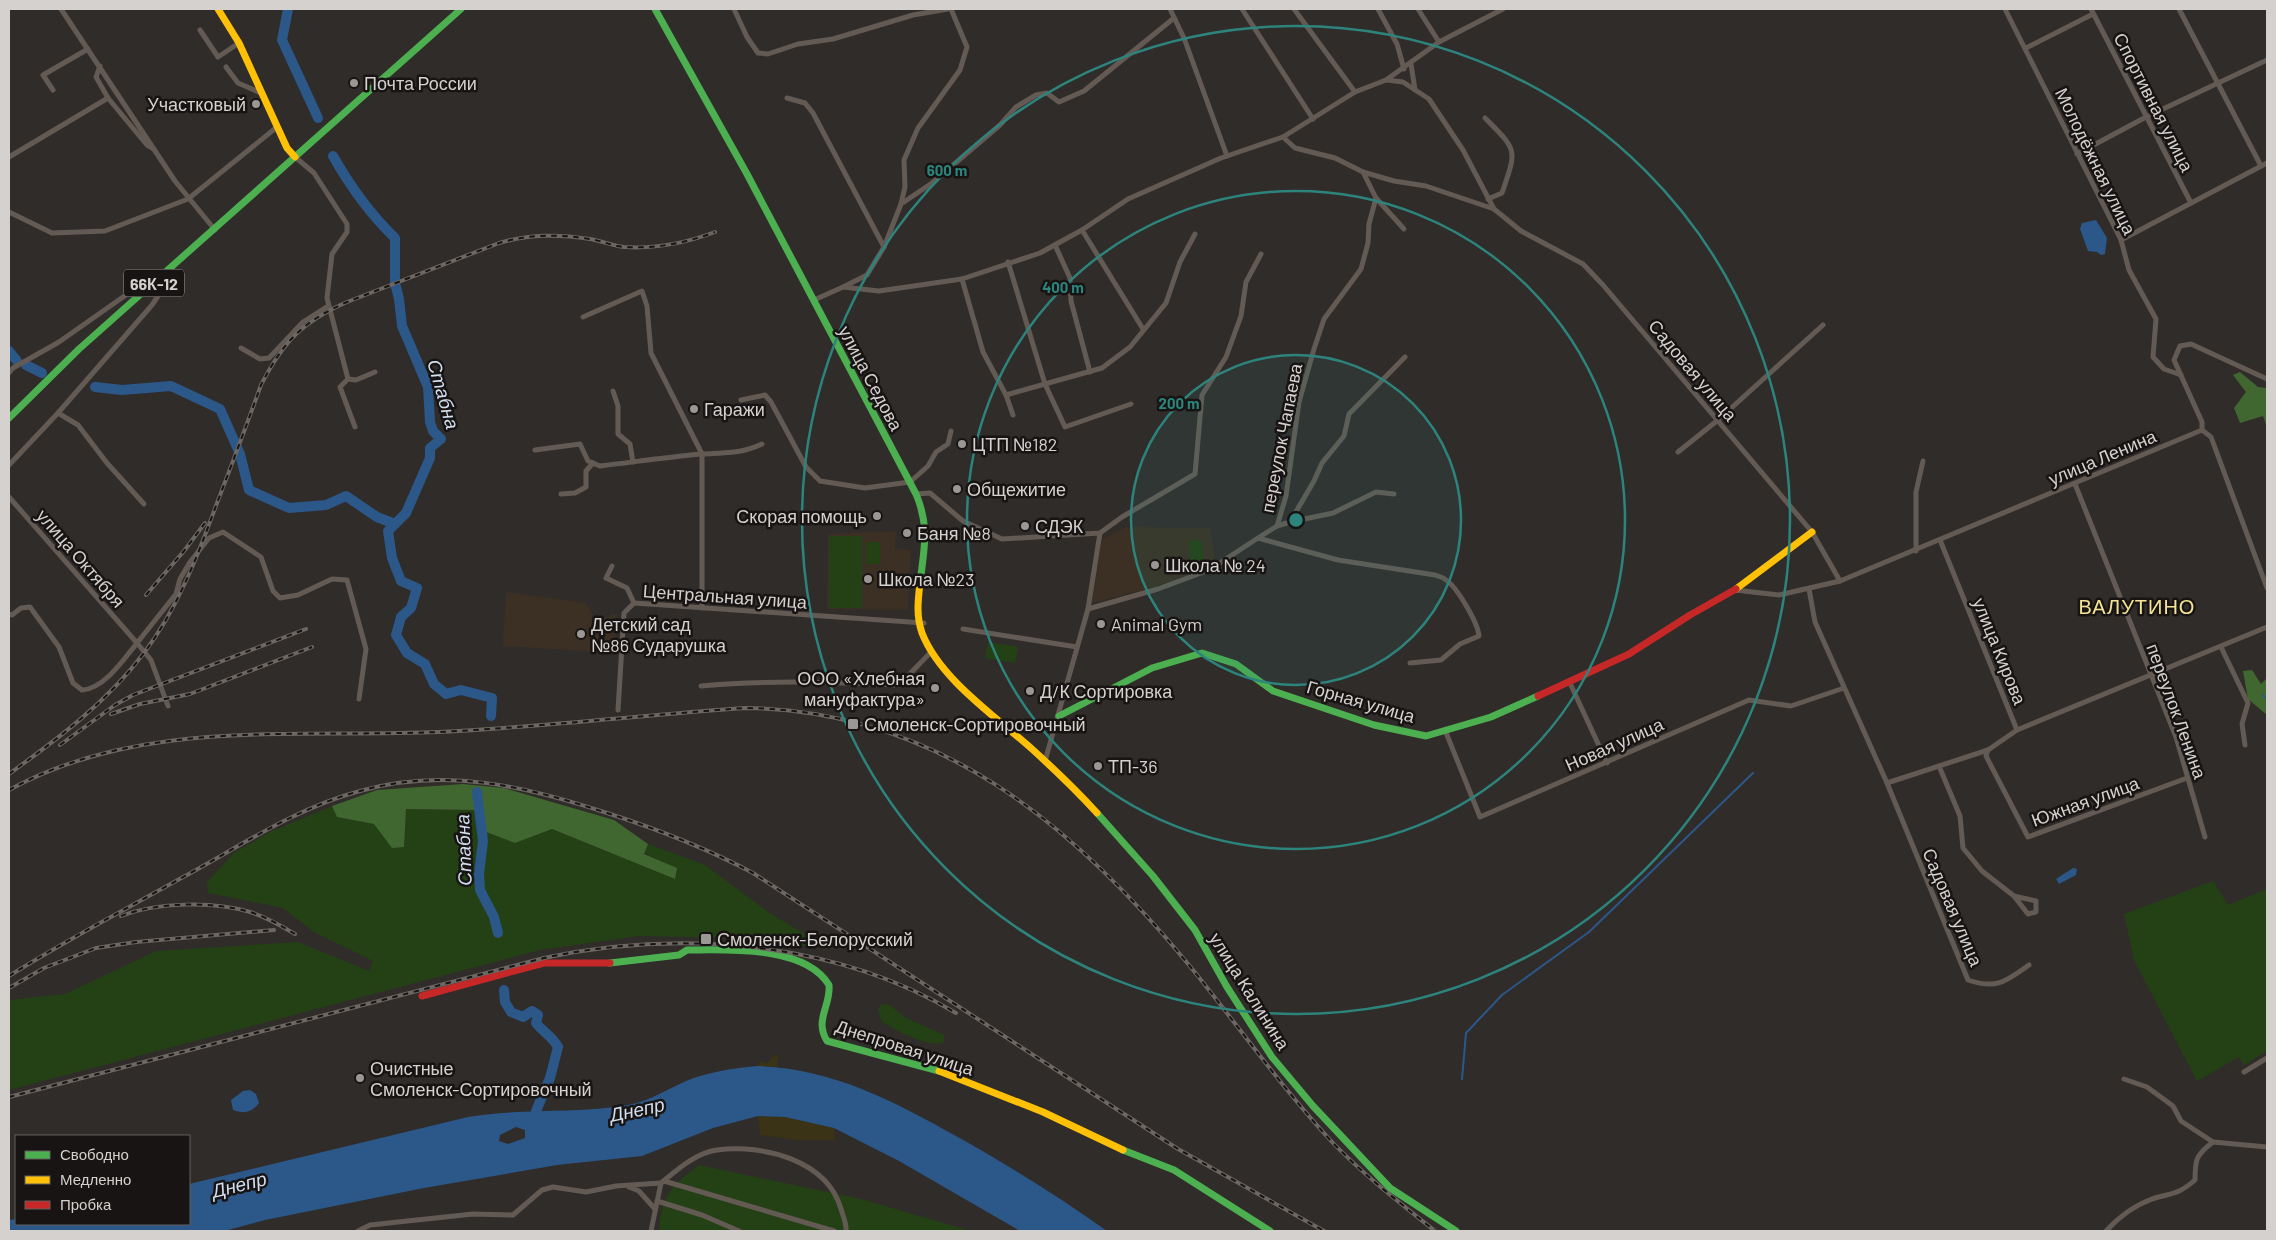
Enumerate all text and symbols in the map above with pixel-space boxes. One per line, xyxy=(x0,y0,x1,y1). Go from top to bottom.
street label: Спортивная улица xyxy=(2109,29,2199,176)
place label: Почта России xyxy=(364,72,477,94)
marker: Почта России xyxy=(348,77,360,89)
street label: Молодёжная улица xyxy=(2051,84,2141,239)
place label: Участковый xyxy=(147,93,246,115)
marker: Участковый xyxy=(250,98,262,110)
text: 600 m xyxy=(927,161,967,179)
road number: 66К-12 xyxy=(124,270,184,296)
text: 400 m xyxy=(1042,278,1084,296)
street label: Садовая улица xyxy=(1644,315,1743,426)
street label: улица Седова xyxy=(834,322,908,435)
water label: Стабна xyxy=(423,356,465,432)
street label: переулок Чапаева xyxy=(1256,361,1306,514)
text: 200 m xyxy=(1158,394,1200,412)
place label: Гаражи xyxy=(704,398,765,420)
marker: Гаражи xyxy=(688,403,700,415)
street label: улица Ленина xyxy=(2045,424,2160,490)
place label: ЦТП №182 xyxy=(972,433,1057,455)
marker: ЦТП №182 xyxy=(956,438,968,450)
place label: Общежитие xyxy=(967,478,1066,500)
marker: Общежитие xyxy=(951,483,963,495)
street label: улица Октября xyxy=(32,504,130,612)
place label: Скорая помощь xyxy=(736,505,867,527)
marker: Скорая помощь xyxy=(871,510,883,522)
centre of rings xyxy=(1287,511,1305,529)
place label: СДЭК xyxy=(1035,515,1084,537)
marker: СДЭК xyxy=(1019,520,1031,532)
place label: Баня №8 xyxy=(917,522,991,544)
marker: Баня №8 xyxy=(901,527,913,539)
place label: Школа № 24 xyxy=(1165,554,1266,576)
marker: Школа № 24 xyxy=(1149,559,1161,571)
place label: Школа №23 xyxy=(878,568,974,590)
marker: Школа №23 xyxy=(862,573,874,585)
street label: Центральная улица xyxy=(642,579,809,613)
street label: улица Кирова xyxy=(1969,594,2032,708)
district label: ВАЛУТИНО xyxy=(2079,594,2195,618)
place label: Детский сад №86 Сударушка xyxy=(591,613,727,656)
place label: Animal Gym xyxy=(1111,613,1202,635)
marker: Animal Gym xyxy=(1095,618,1107,630)
marker: Детский сад №86 Сударушка xyxy=(575,628,587,640)
street label: переулок Ленина xyxy=(2142,640,2212,782)
place label: ООО «Хлебная мануфактура» xyxy=(797,667,925,710)
street label: Горная улица xyxy=(1304,675,1418,727)
place label: Д/К Сортировка xyxy=(1040,680,1173,702)
marker: ООО «Хлебная мануфактура» xyxy=(929,682,941,694)
marker: Д/К Сортировка xyxy=(1024,685,1036,697)
street label: Новая улица xyxy=(1561,712,1667,775)
place label: Смоленск-Сортировочный xyxy=(864,713,1086,735)
marker: Смоленск-Сортировочный xyxy=(846,717,860,731)
place label: ТП-36 xyxy=(1108,755,1158,777)
marker: ТП-36 xyxy=(1092,760,1104,772)
street label: Южная улица xyxy=(2028,771,2143,831)
water label: Стабна xyxy=(450,814,476,886)
street label: Садовая улица xyxy=(1918,845,1988,970)
place label: Смоленск-Белорусский xyxy=(717,928,913,950)
street label: улица Калинина xyxy=(1205,928,1295,1055)
marker: Смоленск-Белорусский xyxy=(699,932,713,946)
street label: Днепровая улица xyxy=(833,1014,978,1080)
place label: Очистные Смоленск-Сортировочный xyxy=(370,1057,592,1100)
marker: Очистные Смоленск-Сортировочный xyxy=(354,1072,366,1084)
water label: Днепр xyxy=(606,1092,667,1126)
legend xyxy=(15,1135,190,1225)
text: Свободно xyxy=(60,1145,129,1163)
water label: Днепр xyxy=(207,1166,269,1202)
text: Медленно xyxy=(60,1170,131,1188)
text: Пробка xyxy=(60,1195,112,1213)

